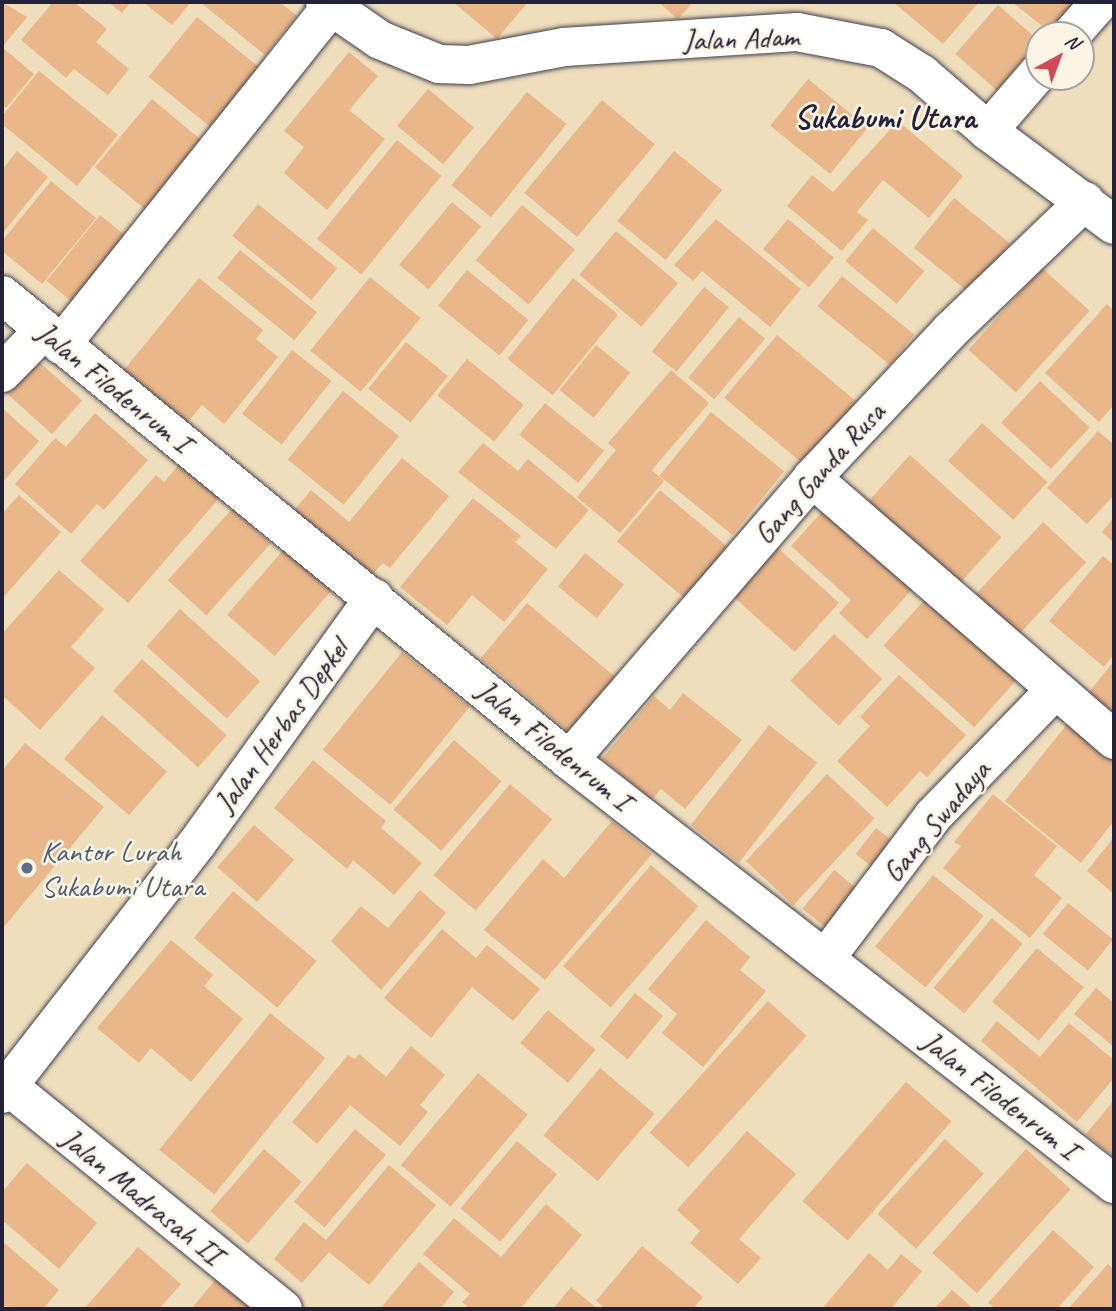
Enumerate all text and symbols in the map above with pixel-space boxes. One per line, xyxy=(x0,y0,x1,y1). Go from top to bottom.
street label: Jalan Adam xyxy=(681,18,801,58)
north arrow xyxy=(1025,21,1095,91)
text: N xyxy=(1060,29,1085,55)
district label: Sukabumi Utara xyxy=(794,98,976,138)
street label: Jalan Filodenrum I xyxy=(29,313,199,461)
street label: Gang Ganda Rusa xyxy=(745,394,893,552)
street label: Jalan Herbas Depkel xyxy=(206,633,356,819)
street label: Jalan Filodenrum I xyxy=(469,671,639,819)
street label: Gang Swadaya xyxy=(875,753,997,889)
place label: Kantor Lurah Sukabumi Utara xyxy=(41,833,205,903)
marker: Kantor Lurah Sukabumi Utara xyxy=(19,860,35,876)
street label: Jalan Filodenrum I xyxy=(914,1022,1086,1168)
street label: Jalan Madrasah II xyxy=(54,1120,230,1272)

